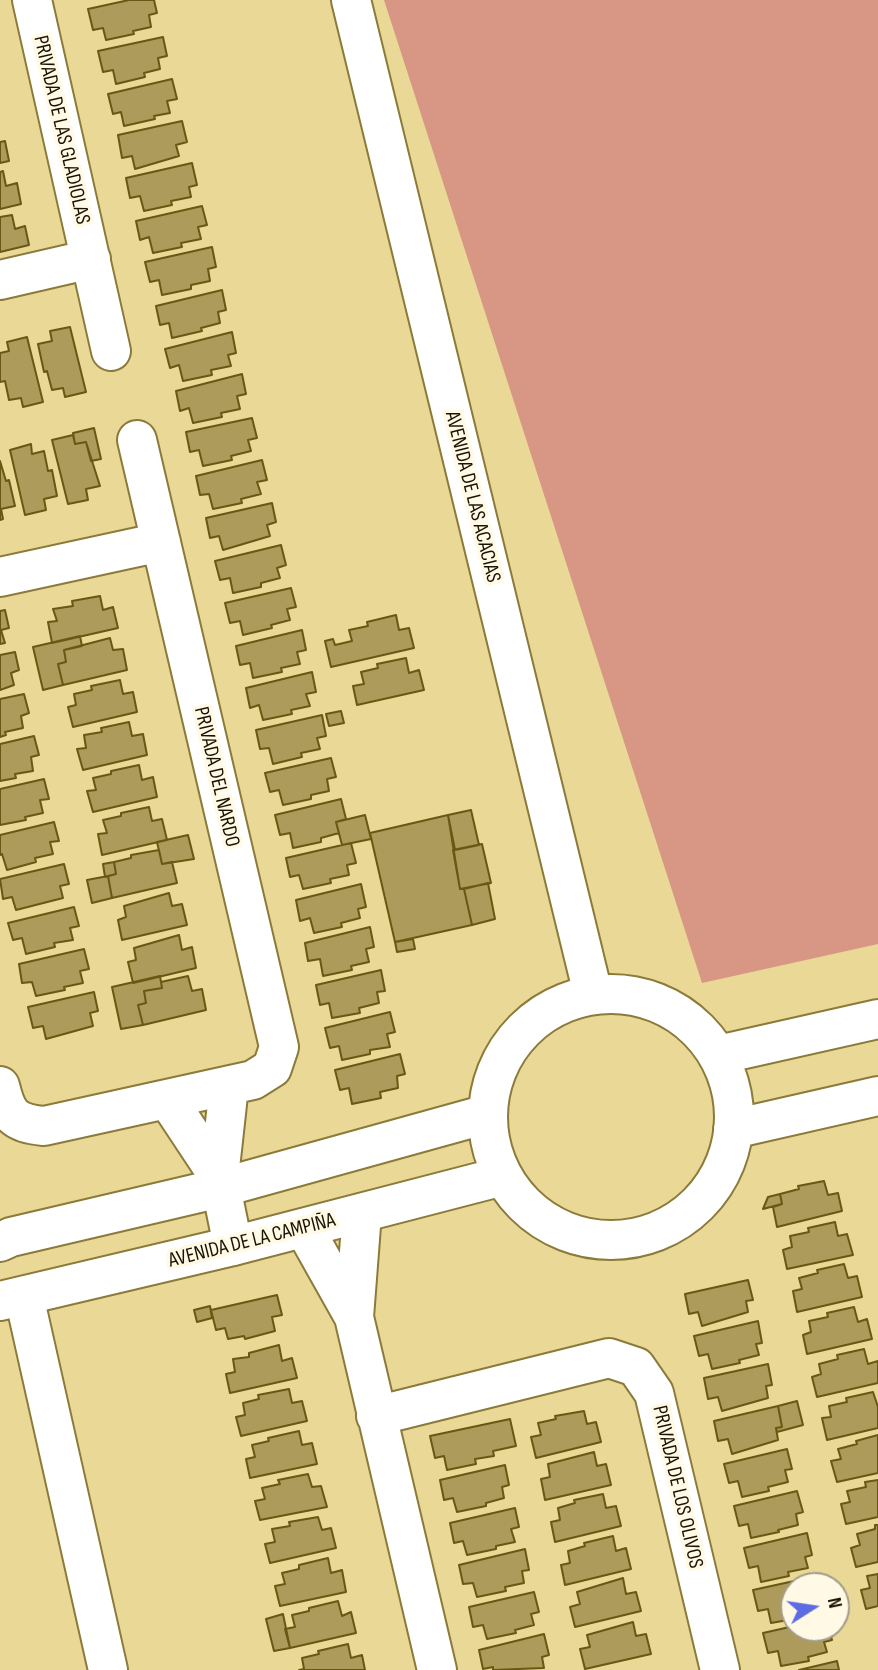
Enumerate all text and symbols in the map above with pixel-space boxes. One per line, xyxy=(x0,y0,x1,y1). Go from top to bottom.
street label: PRIVADA DE LAS GLADIOLAS xyxy=(27,33,95,227)
street label: AVENIDA DE LAS ACACIAS xyxy=(439,409,505,585)
street label: PRIVADA DEL NARDO xyxy=(188,704,244,850)
street label: AVENIDA DE LA CAMPIÑA xyxy=(166,1208,338,1274)
street label: PRIVADA DE LOS OLIVOS xyxy=(646,1403,708,1571)
north arrow xyxy=(780,1572,850,1642)
text: N xyxy=(822,1596,846,1610)

